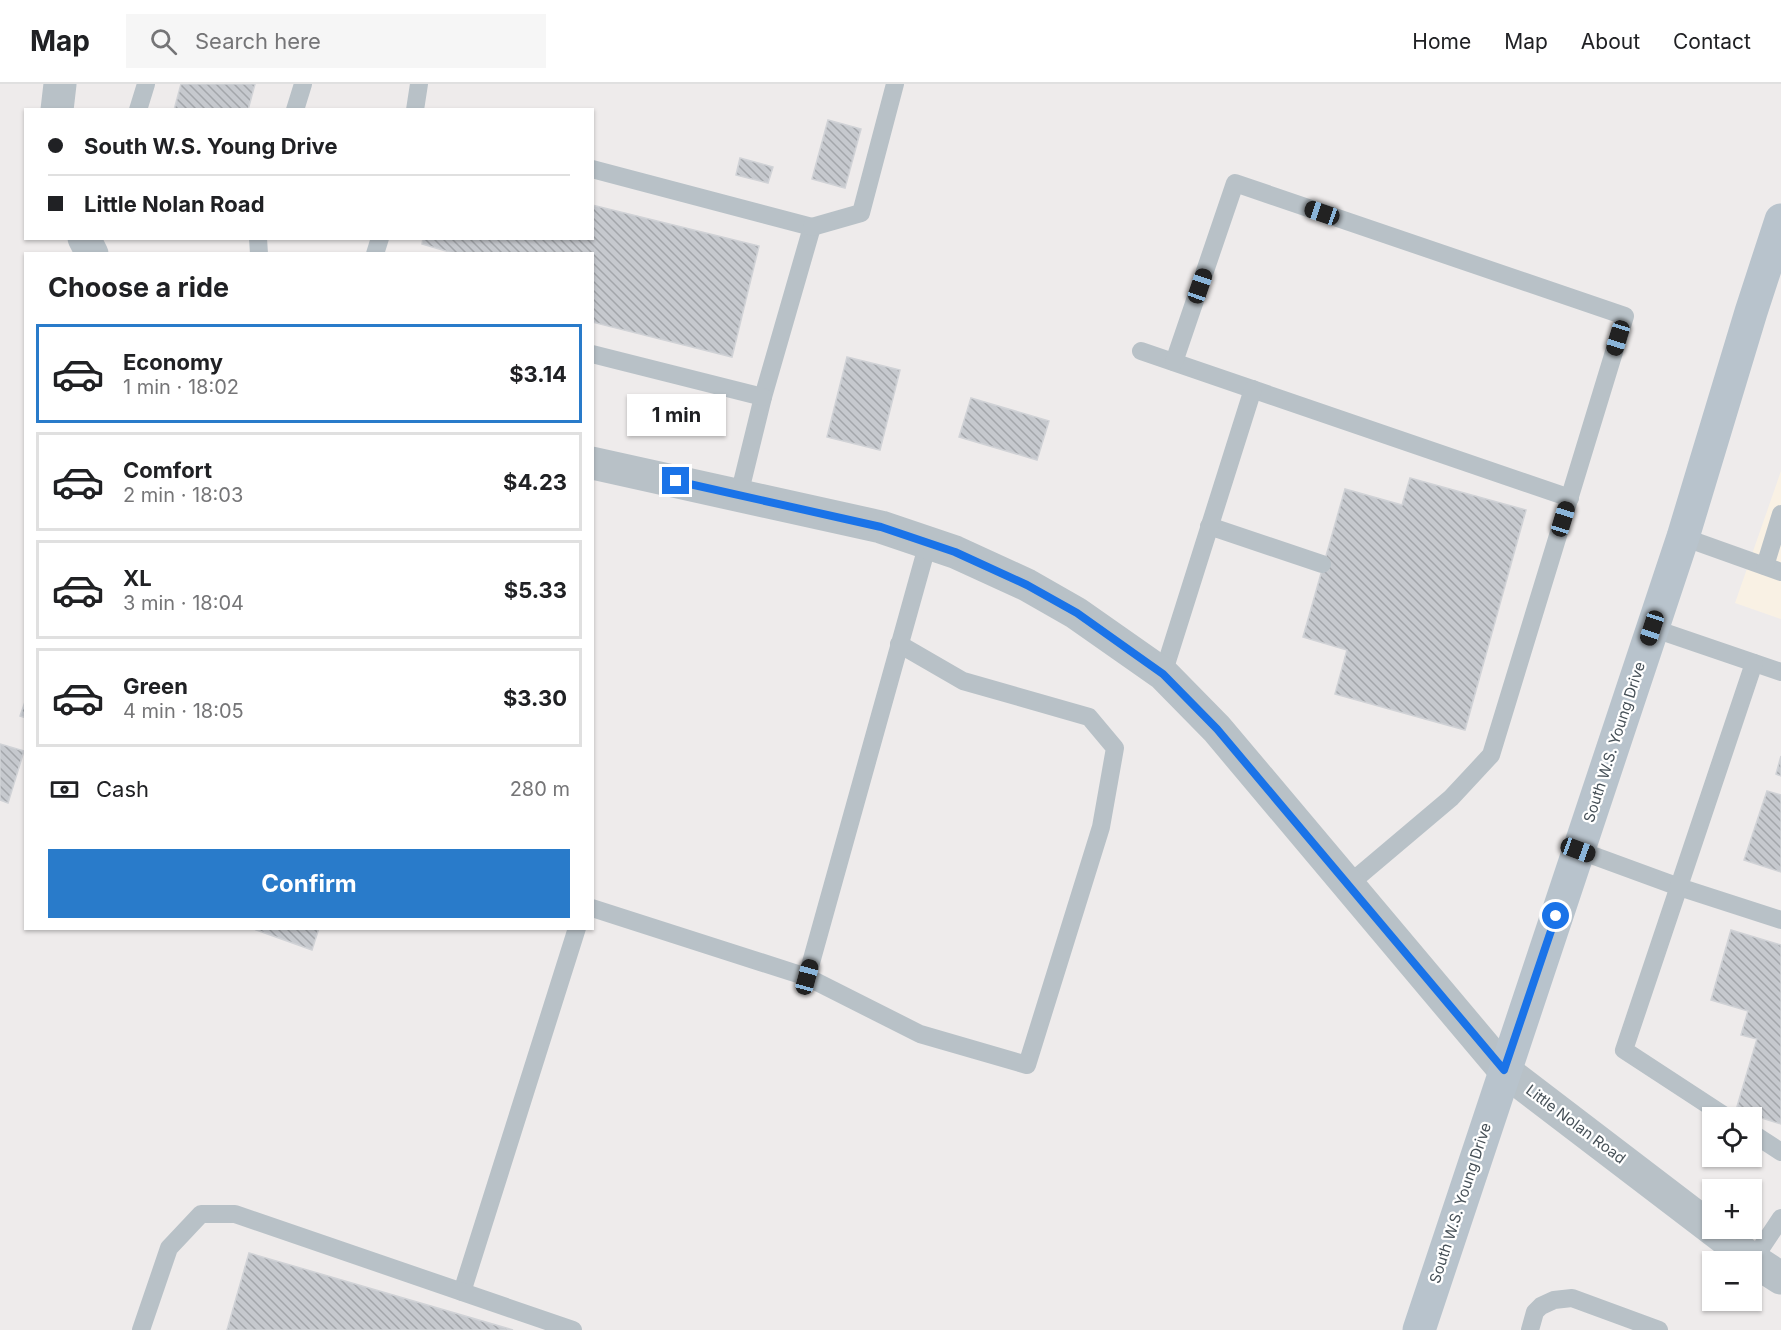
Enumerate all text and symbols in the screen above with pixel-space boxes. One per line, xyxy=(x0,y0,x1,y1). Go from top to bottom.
search box xyxy=(126,14,546,68)
text: Map xyxy=(30,24,90,58)
icon: search xyxy=(147,25,180,58)
text: Search here xyxy=(195,28,321,54)
text: Home xyxy=(1412,29,1471,54)
text: Map xyxy=(1504,29,1548,54)
text: About xyxy=(1581,29,1640,54)
text: Contact xyxy=(1673,29,1751,54)
text: South W.S. Young Drive xyxy=(84,133,338,159)
text: Little Nolan Road xyxy=(84,191,265,217)
car xyxy=(1302,199,1342,227)
car xyxy=(1186,266,1214,306)
text: Choose a ride xyxy=(48,271,229,304)
car xyxy=(1604,318,1632,358)
icon: car xyxy=(51,347,105,401)
text: Economy xyxy=(123,349,223,375)
text: $3.14 xyxy=(509,361,567,387)
text: 1 min · 18:02 xyxy=(123,375,239,399)
callout: 1 min xyxy=(626,394,726,436)
text: 1 min xyxy=(652,403,701,427)
icon: car xyxy=(51,455,105,509)
text: Comfort xyxy=(123,457,212,483)
route end xyxy=(662,467,689,494)
text: $4.23 xyxy=(503,469,567,495)
text: 2 min · 18:03 xyxy=(123,483,243,507)
car xyxy=(1549,499,1577,539)
icon: car xyxy=(51,563,105,617)
text: XL xyxy=(123,565,152,591)
text: $5.33 xyxy=(504,577,567,603)
text: 3 min · 18:04 xyxy=(123,591,244,615)
car xyxy=(1638,608,1666,648)
street label: South W.S. Young Drive xyxy=(1579,659,1649,825)
icon: car xyxy=(51,671,105,725)
text: Green xyxy=(123,673,188,699)
text: $3.30 xyxy=(503,685,567,711)
text: 4 min · 18:05 xyxy=(123,699,244,723)
icon: cash xyxy=(48,773,81,806)
text: Cash xyxy=(96,776,149,802)
text: 280 m xyxy=(510,777,570,801)
car xyxy=(1558,835,1598,865)
button: Confirm xyxy=(48,849,570,918)
route start xyxy=(1542,902,1569,929)
car xyxy=(794,957,820,997)
street label: Little Nolan Road xyxy=(1522,1080,1630,1168)
map controls xyxy=(1702,1107,1762,1311)
button: locate xyxy=(1702,1107,1762,1167)
street label: South W.S. Young Drive xyxy=(1425,1120,1495,1286)
button: + xyxy=(1702,1179,1762,1239)
button: − xyxy=(1702,1251,1762,1311)

